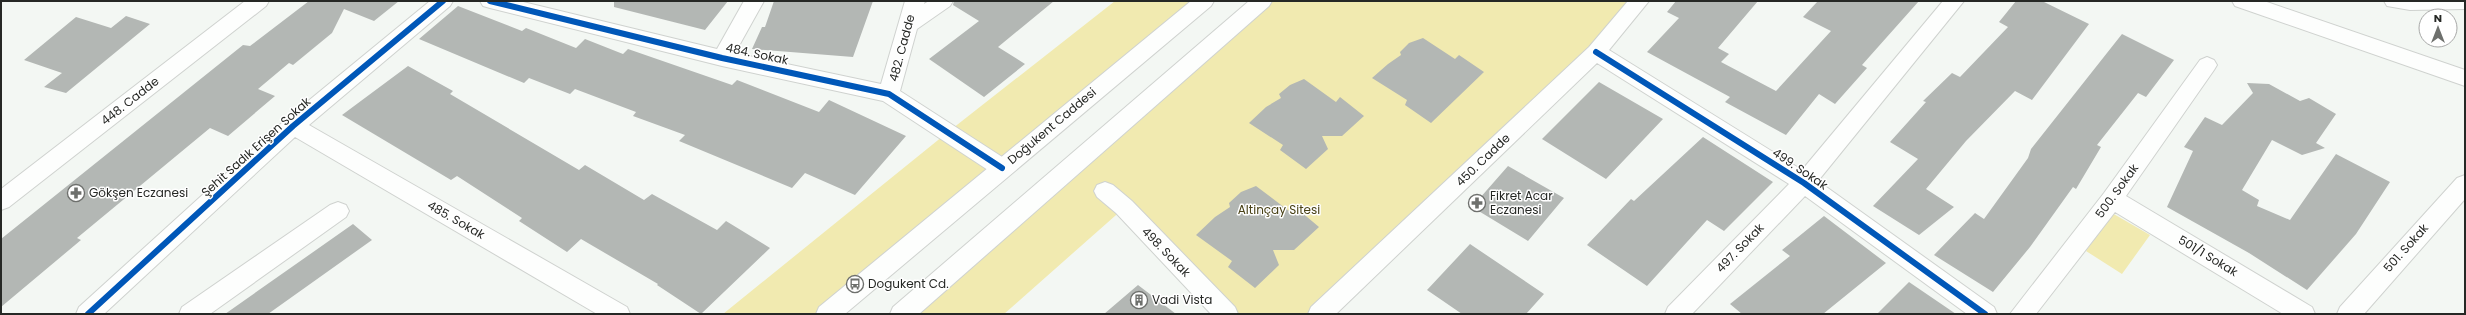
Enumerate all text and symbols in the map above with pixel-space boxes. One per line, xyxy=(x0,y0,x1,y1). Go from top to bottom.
north arrow xyxy=(2418,8,2458,48)
text: N xyxy=(2434,10,2442,26)
street label: 482. Cadde xyxy=(884,12,919,83)
street label: 484. Sokak xyxy=(724,39,791,69)
street label: 448. Cadde xyxy=(97,73,162,129)
street label: Doğukent Caddesi xyxy=(1004,83,1100,168)
street label: Şehit Sadık Erişen Sokak xyxy=(197,92,315,200)
street label: 450. Cadde xyxy=(1452,129,1514,190)
street label: 499. Sokak xyxy=(1769,144,1832,194)
street label: 500. Sokak xyxy=(2091,159,2143,221)
pharmacy icon: Gökşen Eczanesi xyxy=(66,183,86,203)
place label: Gökşen Eczanesi xyxy=(89,184,188,201)
place label: Fikret Acar Eczanesi xyxy=(1490,187,1553,218)
pharmacy icon: Fikret Acar Eczanesi xyxy=(1467,193,1487,213)
street label: 485. Sokak xyxy=(424,196,489,243)
park label: Altinçay Sitesi xyxy=(1238,201,1320,218)
street label: 497. Sokak xyxy=(1712,219,1768,276)
street label: 501. Sokak xyxy=(2379,219,2433,276)
street label: 498. Sokak xyxy=(1138,223,1195,281)
street label: 501/1 Sokak xyxy=(2175,231,2242,280)
bus stop icon: Dogukent Cd. xyxy=(845,274,865,294)
place label: Dogukent Cd. xyxy=(868,275,949,292)
building icon: Vadi Vista xyxy=(1129,290,1149,310)
place label: Vadi Vista xyxy=(1152,291,1212,308)

